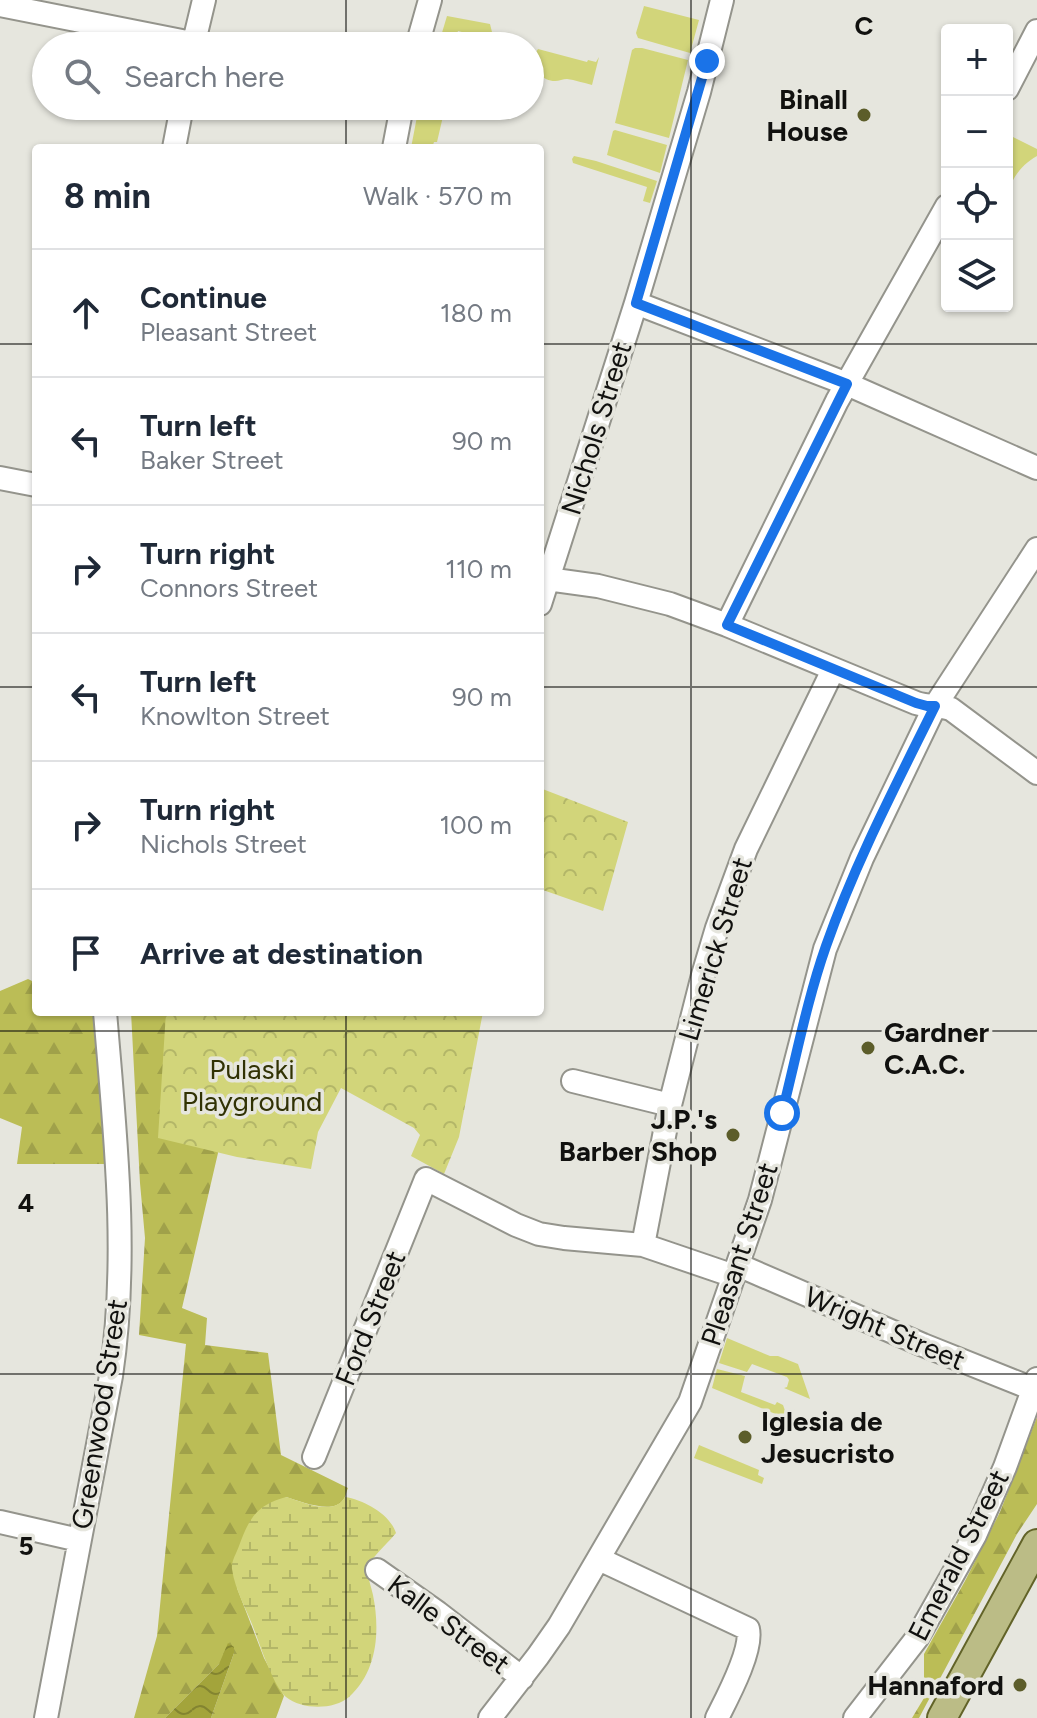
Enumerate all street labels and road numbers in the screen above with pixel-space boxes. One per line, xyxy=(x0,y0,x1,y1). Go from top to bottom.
street label: Nichols Street xyxy=(553,337,639,519)
street label: Limerick Street xyxy=(671,853,759,1045)
street label: Pleasant Street xyxy=(693,1158,785,1350)
street label: Ford Street xyxy=(328,1246,412,1390)
street label: Wright Street xyxy=(800,1279,970,1377)
street label: Greenwood Street xyxy=(64,1296,134,1532)
street label: Emerald Street xyxy=(900,1464,1016,1646)
street label: Kalle Street xyxy=(381,1567,517,1681)

